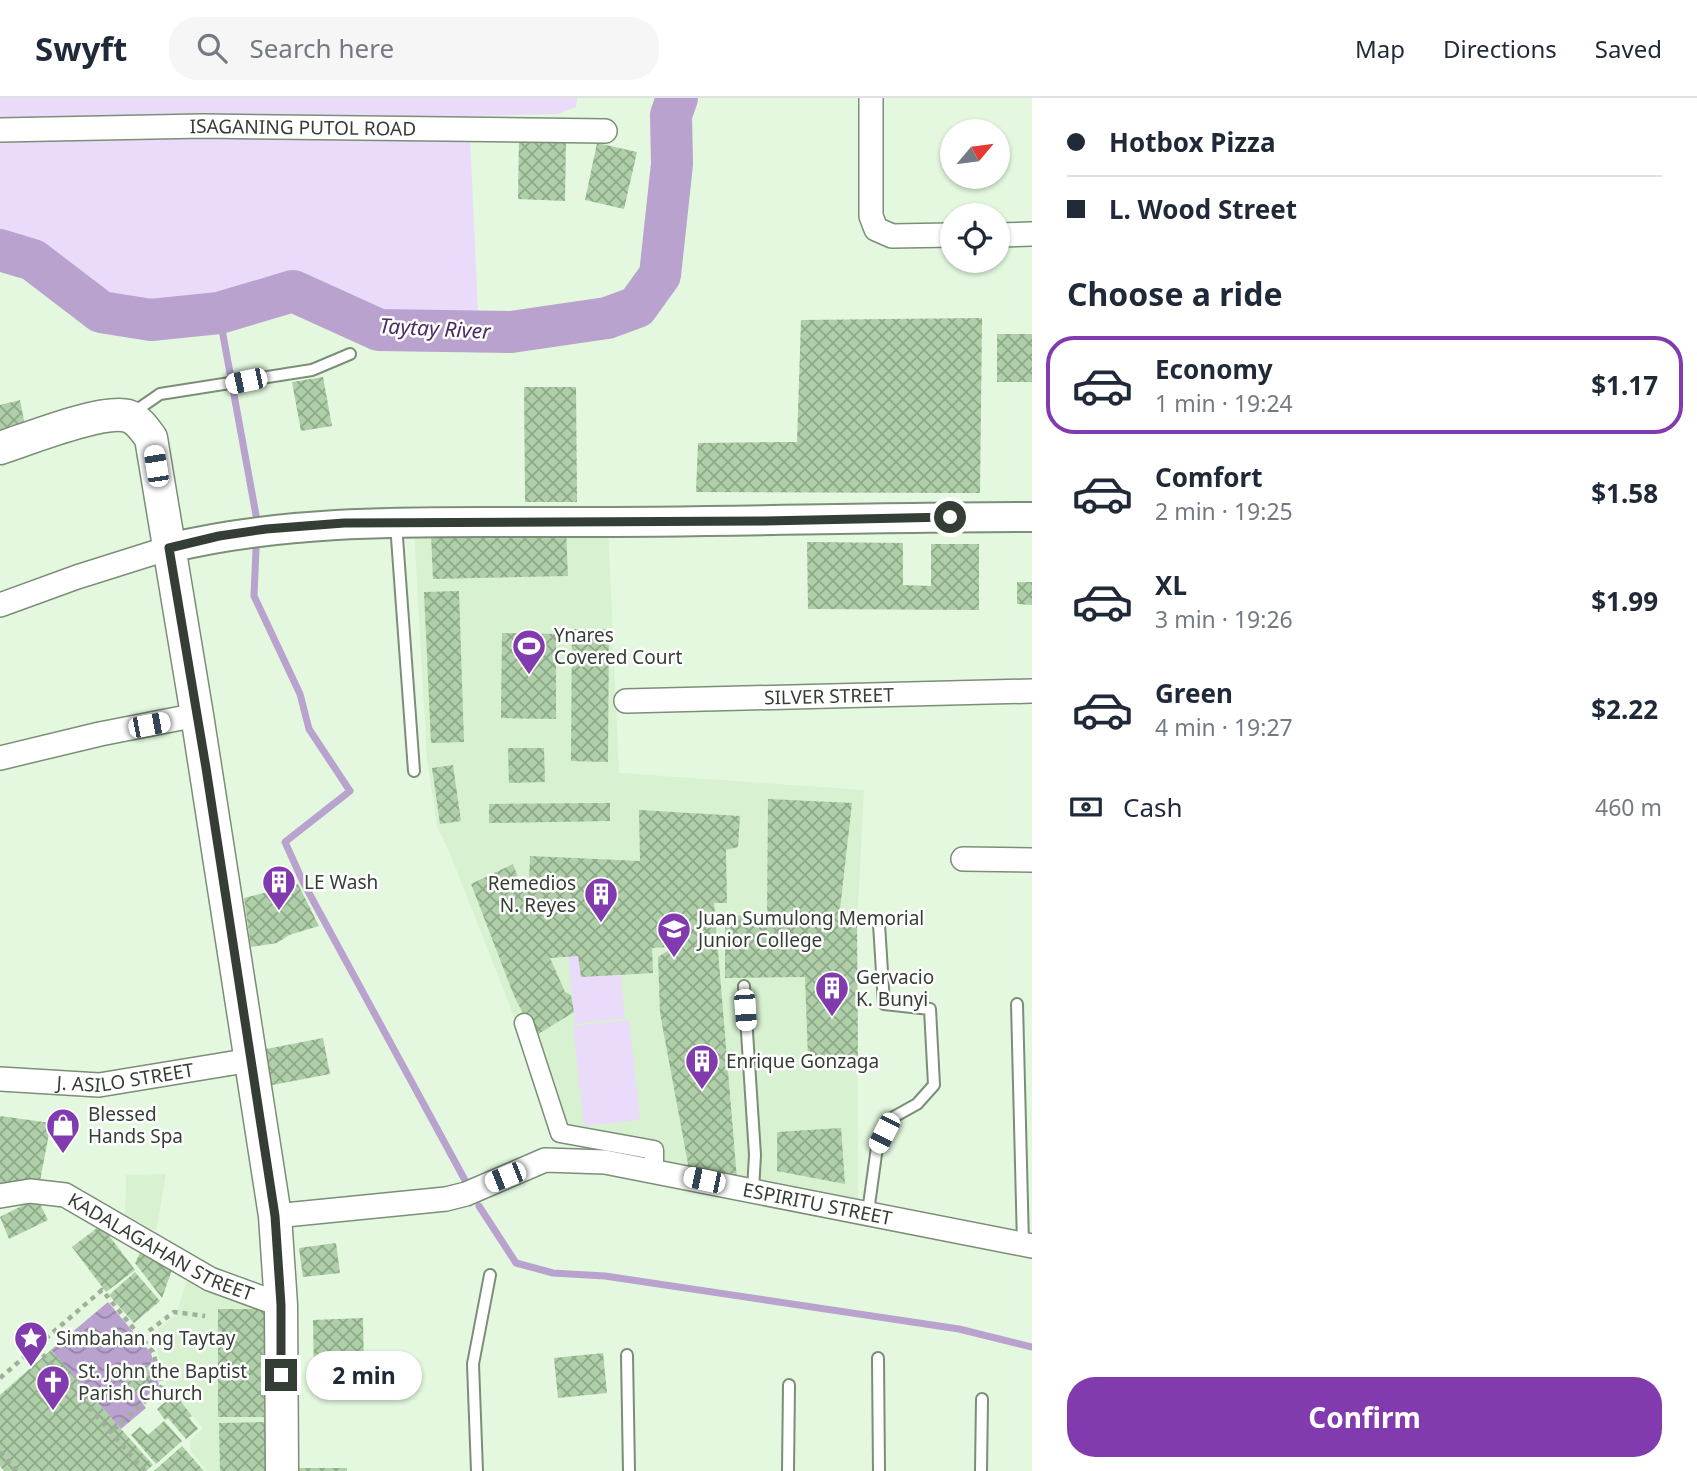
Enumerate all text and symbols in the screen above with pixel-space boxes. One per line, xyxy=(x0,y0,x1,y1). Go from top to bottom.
search box xyxy=(169,17,659,80)
text: Swyft xyxy=(35,26,127,71)
icon: search xyxy=(193,29,231,67)
text: Search here xyxy=(249,30,394,66)
text: Map xyxy=(1355,32,1405,65)
text: Directions xyxy=(1443,32,1557,65)
text: Saved xyxy=(1595,32,1662,65)
street label: ISAGANING PUTOL ROAD xyxy=(189,113,416,142)
north arrow xyxy=(940,119,1010,189)
map controls xyxy=(940,119,1010,273)
text: Hotbox Pizza xyxy=(1109,124,1276,160)
text: L. Wood Street xyxy=(1109,191,1297,227)
button: locate xyxy=(940,203,1010,273)
text: Choose a ride xyxy=(1067,272,1283,315)
water label: Taytay River xyxy=(379,311,493,345)
text: Economy xyxy=(1155,351,1273,387)
icon: car xyxy=(1071,354,1134,417)
car xyxy=(224,366,269,396)
text: $1.17 xyxy=(1591,367,1658,403)
text: 1 min · 19:24 xyxy=(1155,387,1293,419)
car xyxy=(143,444,170,488)
text: Comfort xyxy=(1155,459,1263,495)
icon: car xyxy=(1071,462,1134,525)
text: $1.58 xyxy=(1591,475,1658,511)
text: 2 min · 19:25 xyxy=(1155,495,1293,527)
route start xyxy=(934,501,966,533)
text: XL xyxy=(1155,567,1187,603)
icon: car xyxy=(1071,570,1134,633)
text: $1.99 xyxy=(1591,583,1658,619)
text: 3 min · 19:26 xyxy=(1155,603,1293,635)
place label: Ynares Covered Court xyxy=(554,622,682,670)
sports icon: Ynares Covered Court xyxy=(510,627,548,676)
text: Green xyxy=(1155,675,1233,711)
icon: car xyxy=(1071,678,1134,741)
street label: SILVER STREET xyxy=(764,681,895,711)
text: $2.22 xyxy=(1591,691,1658,727)
car xyxy=(127,711,172,739)
text: 4 min · 19:27 xyxy=(1155,711,1293,743)
icon: cash xyxy=(1067,788,1105,826)
text: Cash xyxy=(1123,789,1183,825)
text: 460 m xyxy=(1595,791,1662,823)
building icon: LE Wash xyxy=(260,863,298,912)
place label: LE Wash xyxy=(304,869,378,895)
place label: Remedios N. Reyes xyxy=(488,870,576,918)
building icon: Remedios N. Reyes xyxy=(582,875,620,924)
place label: Juan Sumulong Memorial Junior College xyxy=(696,905,924,953)
school or university icon: Juan Sumulong Memorial Junior College xyxy=(655,910,693,959)
place label: Gervacio K. Bunyi xyxy=(856,964,934,1012)
building icon: Gervacio K. Bunyi xyxy=(813,969,851,1018)
car xyxy=(734,988,757,1032)
building icon: Enrique Gonzaga xyxy=(683,1042,721,1091)
place label: Enrique Gonzaga xyxy=(726,1048,879,1074)
street label: J. ASILO STREET xyxy=(54,1057,196,1098)
place label: Blessed Hands Spa xyxy=(88,1101,183,1149)
shop icon: Blessed Hands Spa xyxy=(44,1106,82,1155)
car xyxy=(866,1110,903,1156)
car xyxy=(482,1159,529,1195)
car xyxy=(682,1165,727,1195)
street label: ESPIRITU STREET xyxy=(741,1176,895,1231)
street label: KADALAGAHAN STREET xyxy=(63,1187,258,1307)
place icon: Simbahan ng Taytay xyxy=(12,1319,50,1368)
place label: Simbahan ng Taytay xyxy=(56,1325,236,1351)
callout: 2 min xyxy=(306,1350,421,1400)
place label: St. John the Baptist Parish Church xyxy=(78,1358,247,1406)
route end xyxy=(265,1359,297,1391)
text: 2 min xyxy=(332,1359,396,1391)
church icon: St. John the Baptist Parish Church xyxy=(34,1363,72,1412)
button: Confirm xyxy=(1067,1377,1662,1457)

